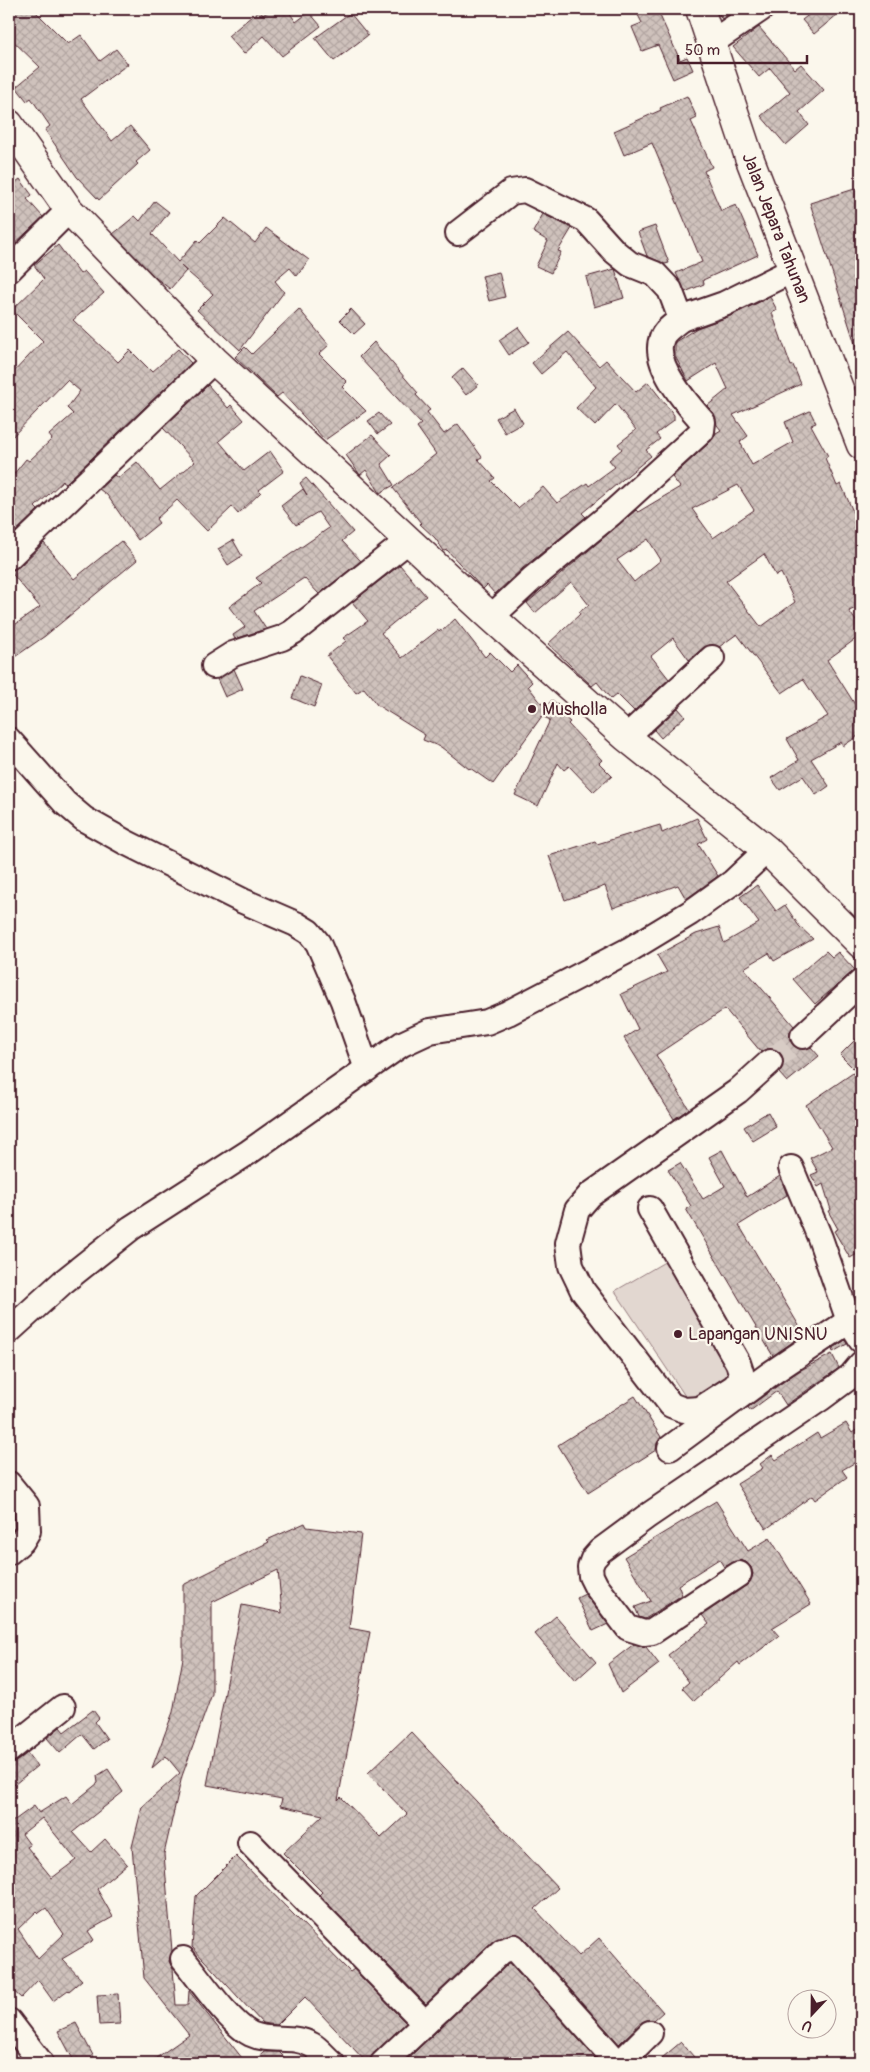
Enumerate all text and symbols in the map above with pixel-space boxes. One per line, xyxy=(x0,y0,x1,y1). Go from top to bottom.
scale bar xyxy=(678,32,806,64)
text: 50 m xyxy=(685,41,720,60)
street label: Jalan Jepara Tahunan xyxy=(737,150,816,307)
place label: Musholla xyxy=(542,698,607,721)
marker: Musholla xyxy=(526,703,538,715)
place label: Lapangan UNISNU xyxy=(688,1323,828,1346)
marker: Lapangan UNISNU xyxy=(672,1328,684,1340)
north arrow xyxy=(788,1990,838,2040)
text: U xyxy=(800,2016,815,2035)

